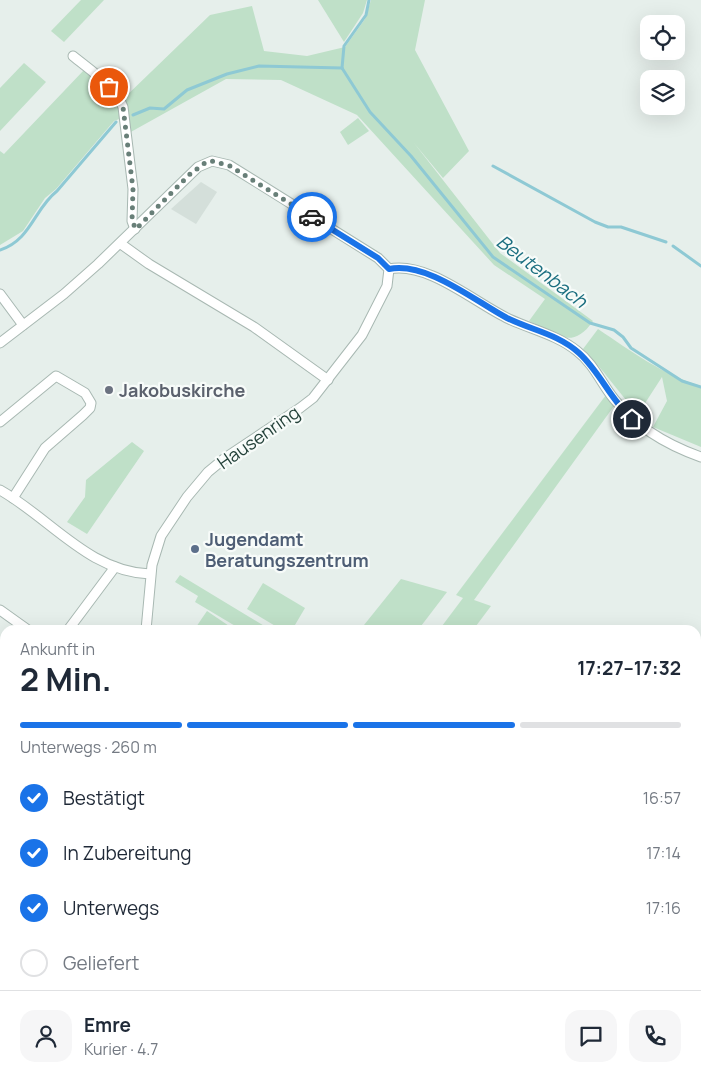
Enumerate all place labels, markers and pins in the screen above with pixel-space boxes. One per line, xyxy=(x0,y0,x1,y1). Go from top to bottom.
pin xyxy=(88,66,130,108)
place label: Jakobuskirche xyxy=(119,378,245,402)
marker: Jakobuskirche xyxy=(103,384,115,396)
pin xyxy=(611,398,653,440)
place label: Jugendamt Beratungszentrum xyxy=(205,527,369,572)
marker: Jugendamt Beratungszentrum xyxy=(189,543,201,555)

